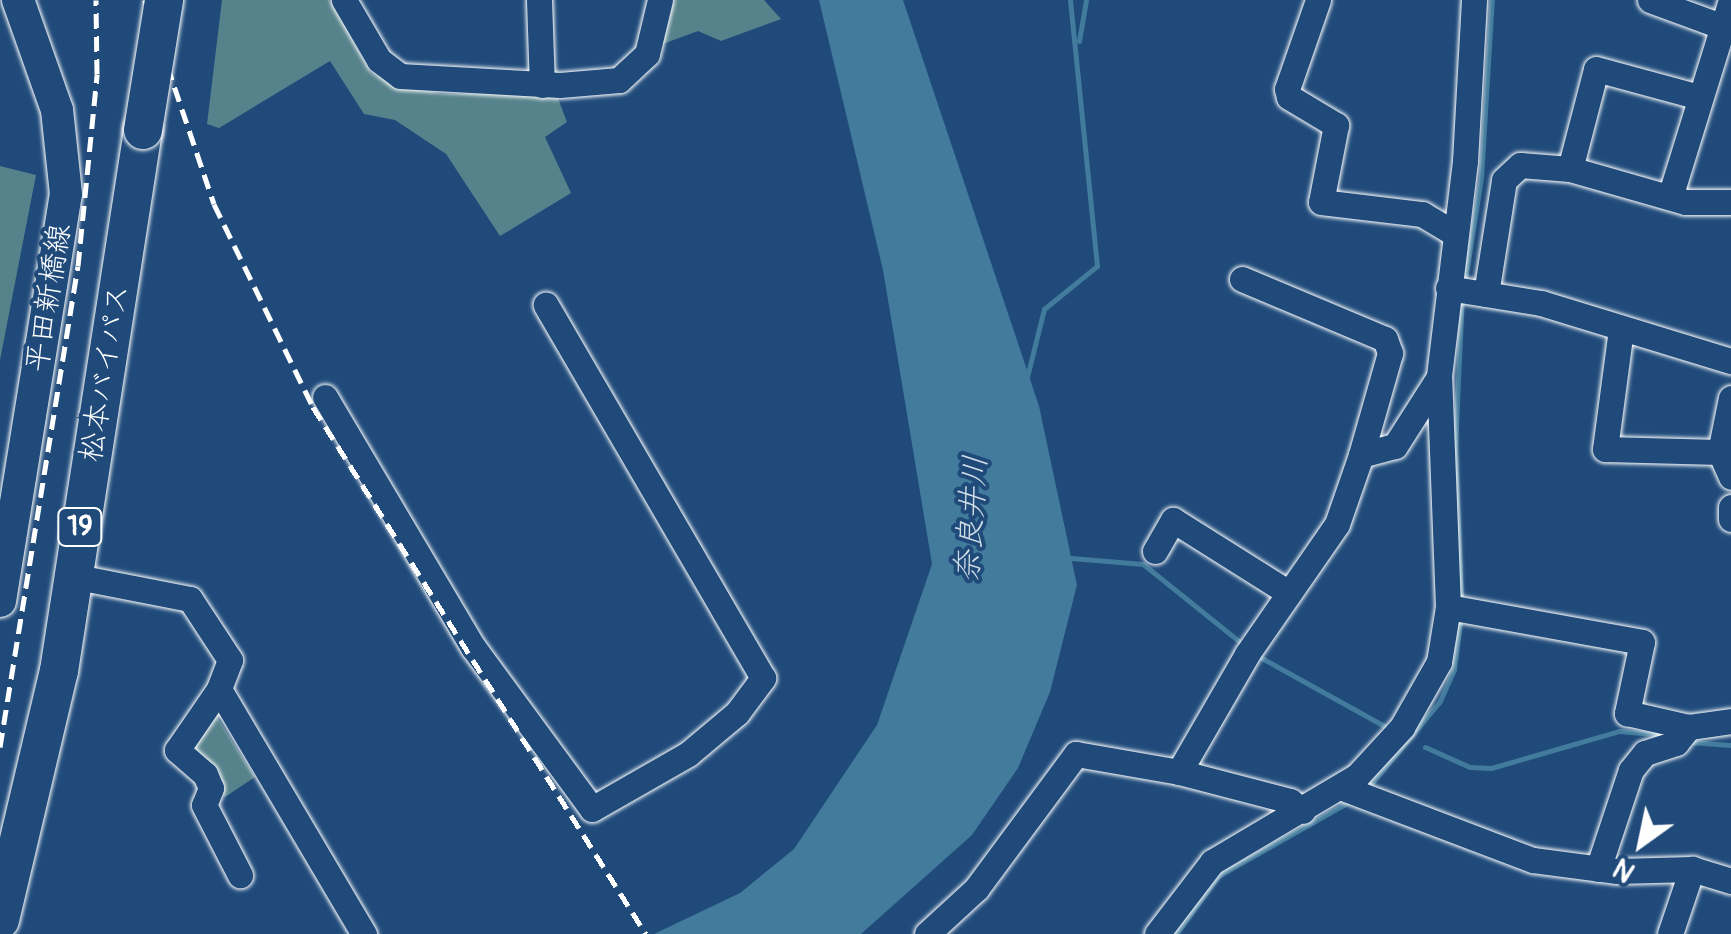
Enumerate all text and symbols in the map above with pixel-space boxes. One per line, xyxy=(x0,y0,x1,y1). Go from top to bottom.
street label: 平田新橋線 xyxy=(19,221,79,375)
street label: 松本バイパス xyxy=(73,281,137,465)
water label: 奈良井川 xyxy=(948,454,996,584)
road number: 19 xyxy=(55,504,105,550)
north arrow xyxy=(1591,794,1691,894)
text: N xyxy=(1607,850,1642,889)

